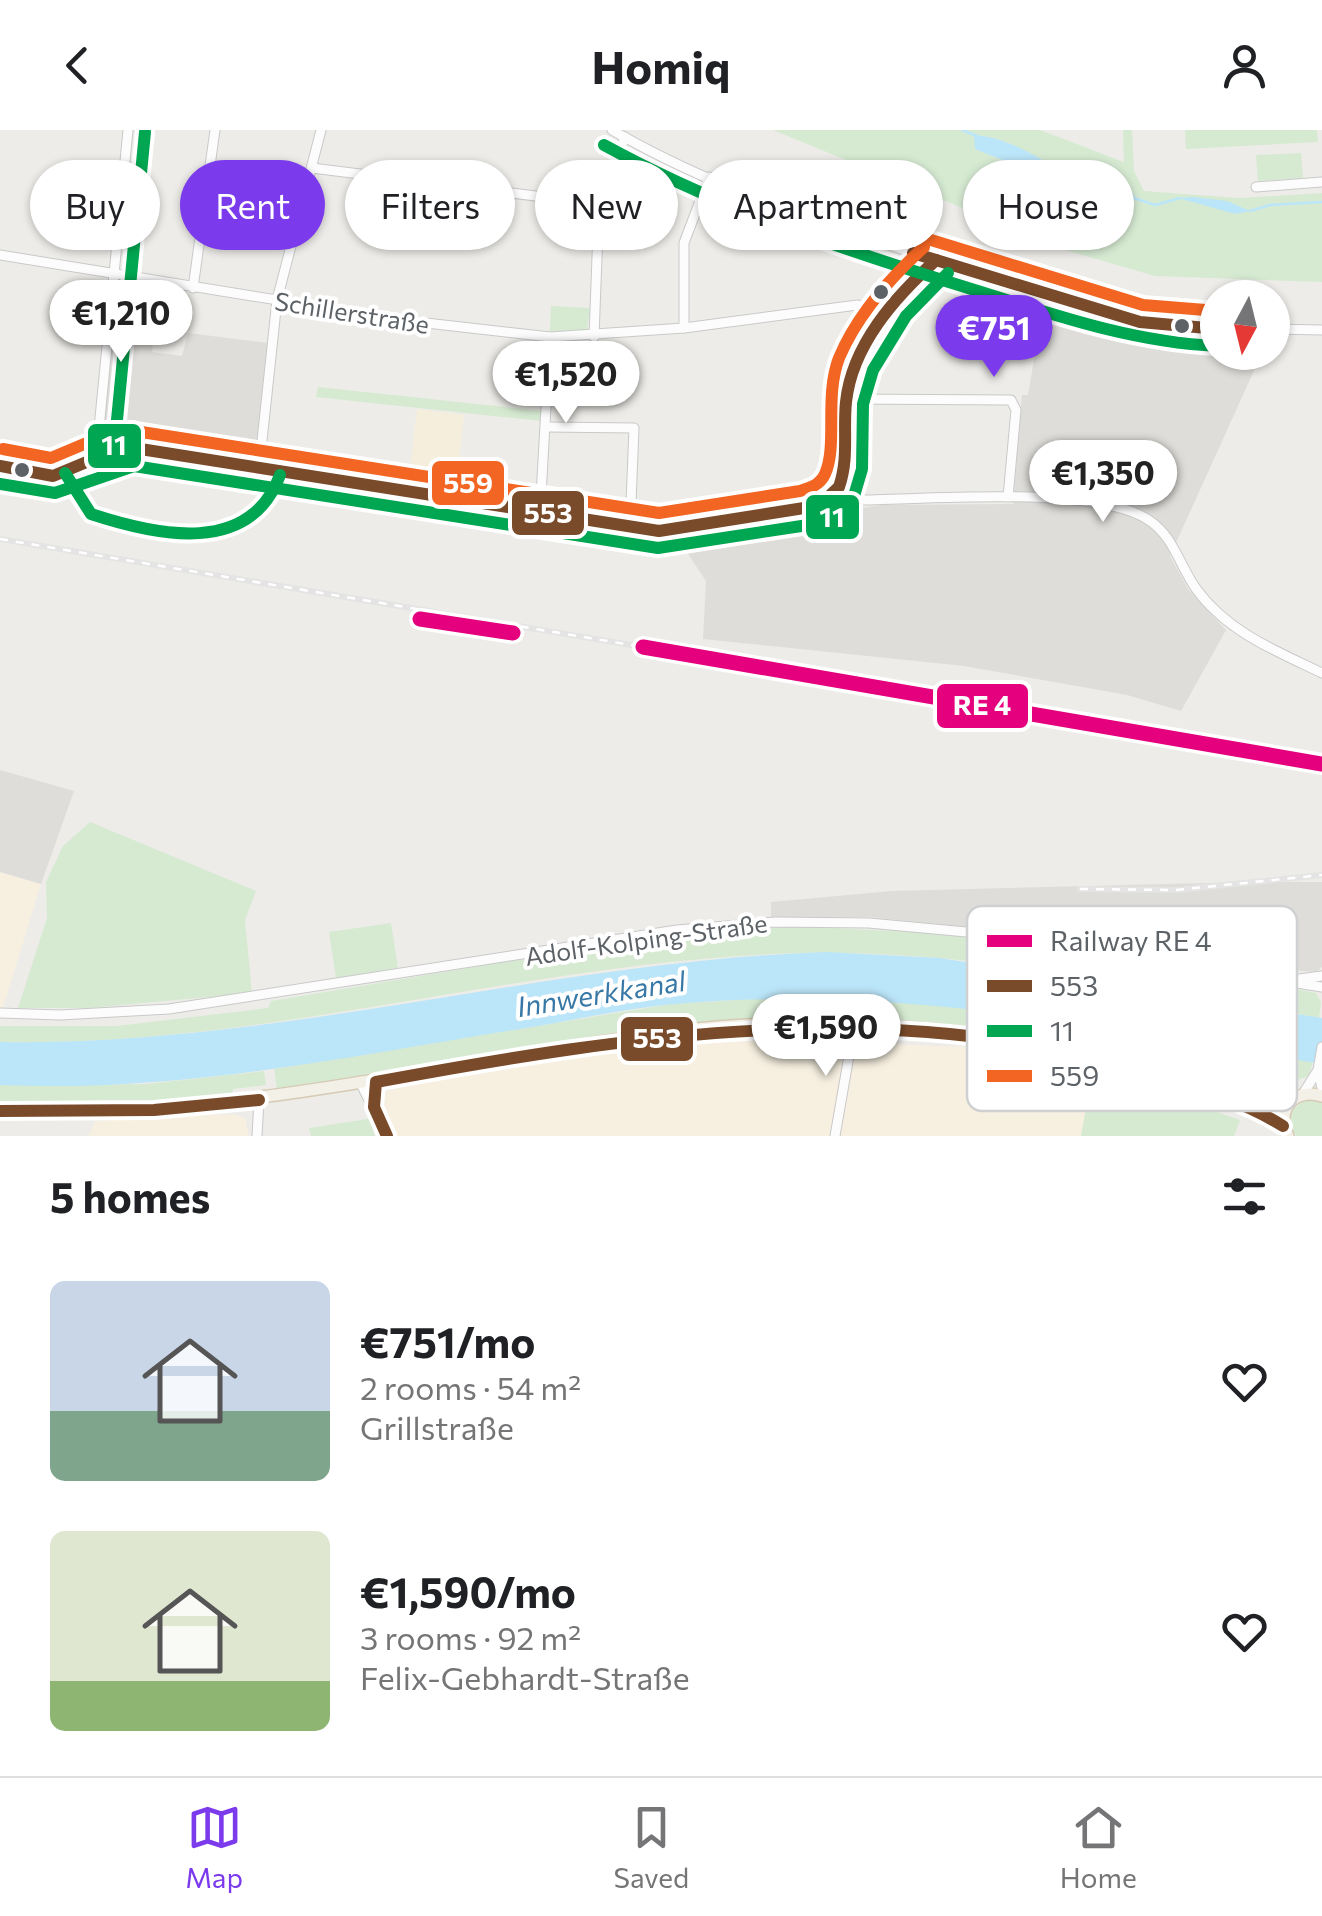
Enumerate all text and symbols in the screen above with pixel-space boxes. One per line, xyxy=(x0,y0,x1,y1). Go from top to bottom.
icon: back xyxy=(50,38,105,93)
text: Homiq xyxy=(592,38,730,93)
icon: person xyxy=(1217,38,1272,93)
chip: Buy xyxy=(30,160,160,250)
chip: Rent xyxy=(180,160,325,250)
chip: Filters xyxy=(345,160,515,250)
chip: New xyxy=(535,160,678,250)
chip: Apartment xyxy=(698,160,943,250)
chip: House xyxy=(963,160,1134,250)
pin: €1,210 xyxy=(40,280,202,365)
north arrow xyxy=(1200,280,1290,370)
map controls xyxy=(1200,280,1290,370)
unlabelled marker xyxy=(871,282,891,302)
street label: Schillerstraße xyxy=(273,285,431,339)
text: €1,210 xyxy=(72,292,170,332)
pin: €751 xyxy=(935,295,1053,380)
text: €751 xyxy=(957,307,1031,347)
unlabelled marker xyxy=(1172,316,1192,336)
pin: €1,520 xyxy=(485,341,647,426)
text: €1,520 xyxy=(515,353,617,393)
line badge: 11 xyxy=(86,422,143,470)
text: 11 xyxy=(101,427,127,461)
pin: €1,350 xyxy=(1022,440,1184,525)
text: €1,350 xyxy=(1051,452,1155,492)
line badge: 559 xyxy=(430,459,506,507)
unlabelled marker xyxy=(12,460,32,480)
text: 559 xyxy=(443,465,493,499)
line badge: 553 xyxy=(510,489,586,537)
line badge: 11 xyxy=(804,493,861,541)
text: 553 xyxy=(524,495,572,529)
text: 11 xyxy=(819,499,845,533)
line badge: RE 4 xyxy=(935,682,1030,730)
text: RE 4 xyxy=(953,687,1011,721)
legend xyxy=(967,906,1297,1111)
street label: Adolf-Kolping-Straße xyxy=(523,907,769,971)
text: Railway RE 4 xyxy=(1050,923,1212,957)
water label: Innwerkkanal xyxy=(514,963,689,1023)
text: 553 xyxy=(1050,968,1098,1002)
pin: €1,590 xyxy=(745,994,907,1079)
text: €1,590 xyxy=(774,1006,878,1046)
text: 11 xyxy=(1050,1013,1074,1047)
line badge: 553 xyxy=(619,1015,695,1063)
text: 553 xyxy=(633,1020,681,1054)
text: 559 xyxy=(1050,1058,1099,1092)
icon: filters xyxy=(1217,1169,1272,1224)
text: 5 homes xyxy=(50,1170,210,1222)
text: €751/mo xyxy=(360,1315,535,1367)
icon: home xyxy=(130,1321,250,1441)
icon: heart xyxy=(1217,1354,1272,1409)
text: 2 rooms · 54 m² xyxy=(360,1367,581,1407)
text: Grillstraße xyxy=(360,1407,514,1447)
text: €1,590/mo xyxy=(360,1565,576,1617)
icon: home xyxy=(130,1571,250,1691)
icon: heart xyxy=(1217,1604,1272,1659)
text: 3 rooms · 92 m² xyxy=(360,1617,581,1657)
text: Felix-Gebhardt-Straße xyxy=(360,1657,690,1697)
tab: Map xyxy=(185,1800,243,1894)
tab: Saved xyxy=(614,1800,689,1894)
tab: Home xyxy=(1060,1800,1137,1894)

